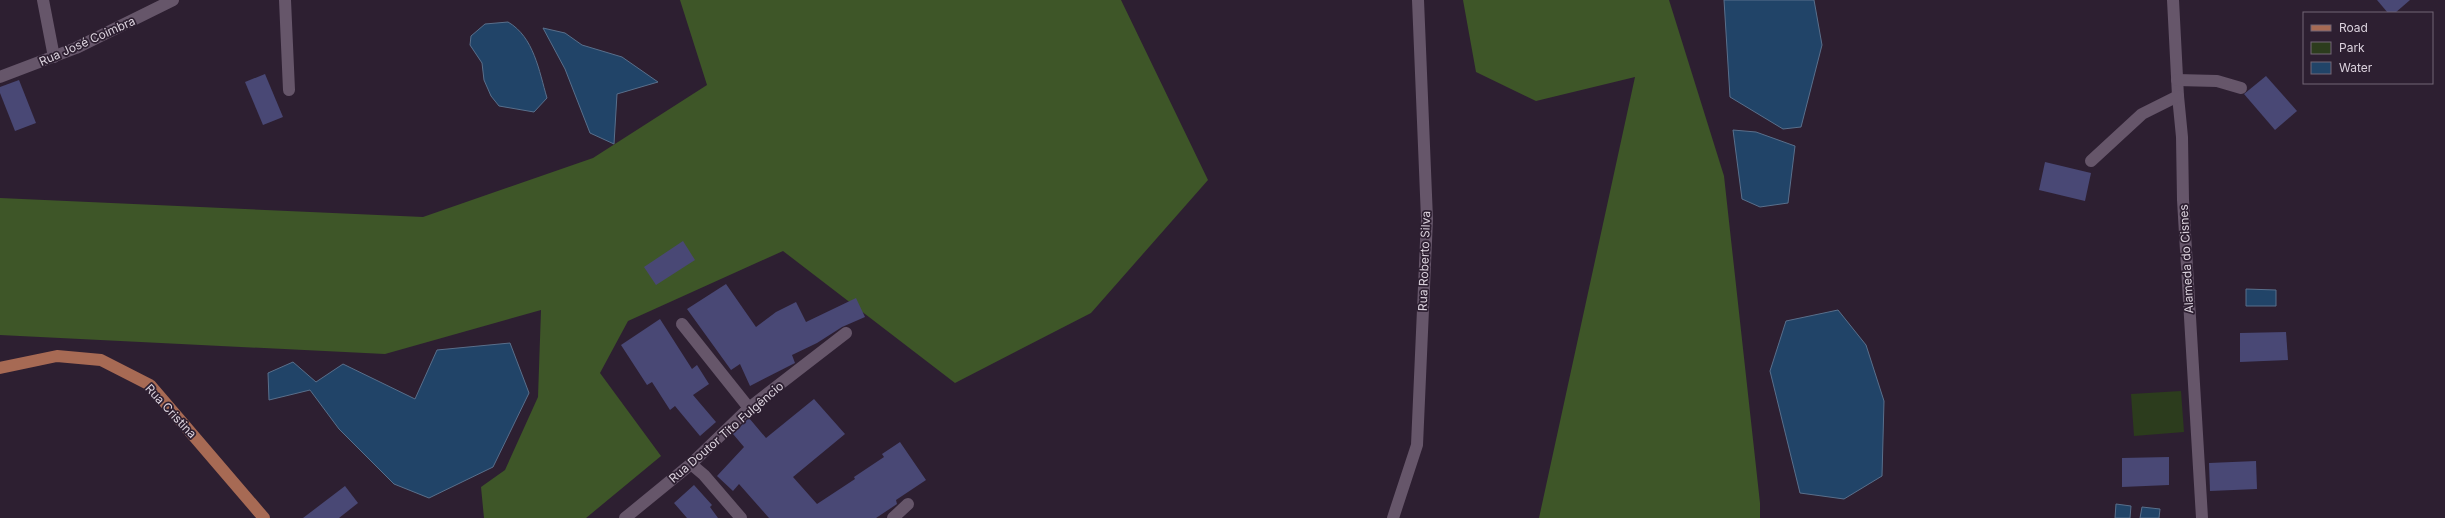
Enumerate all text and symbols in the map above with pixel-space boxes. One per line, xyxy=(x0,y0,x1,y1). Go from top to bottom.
legend xyxy=(2303,12,2433,84)
street label: Rua José Coimbra xyxy=(37,13,137,69)
text: Road xyxy=(2339,20,2368,35)
text: Park xyxy=(2339,40,2365,55)
text: Water xyxy=(2339,60,2373,75)
street label: Alameda do Cisnes xyxy=(2176,204,2196,314)
street label: Rua Roberto Silva xyxy=(1415,211,1433,311)
street label: Rua Doutor Tito Fulgêncio xyxy=(666,378,786,486)
street label: Rua Cristina xyxy=(142,381,200,441)

